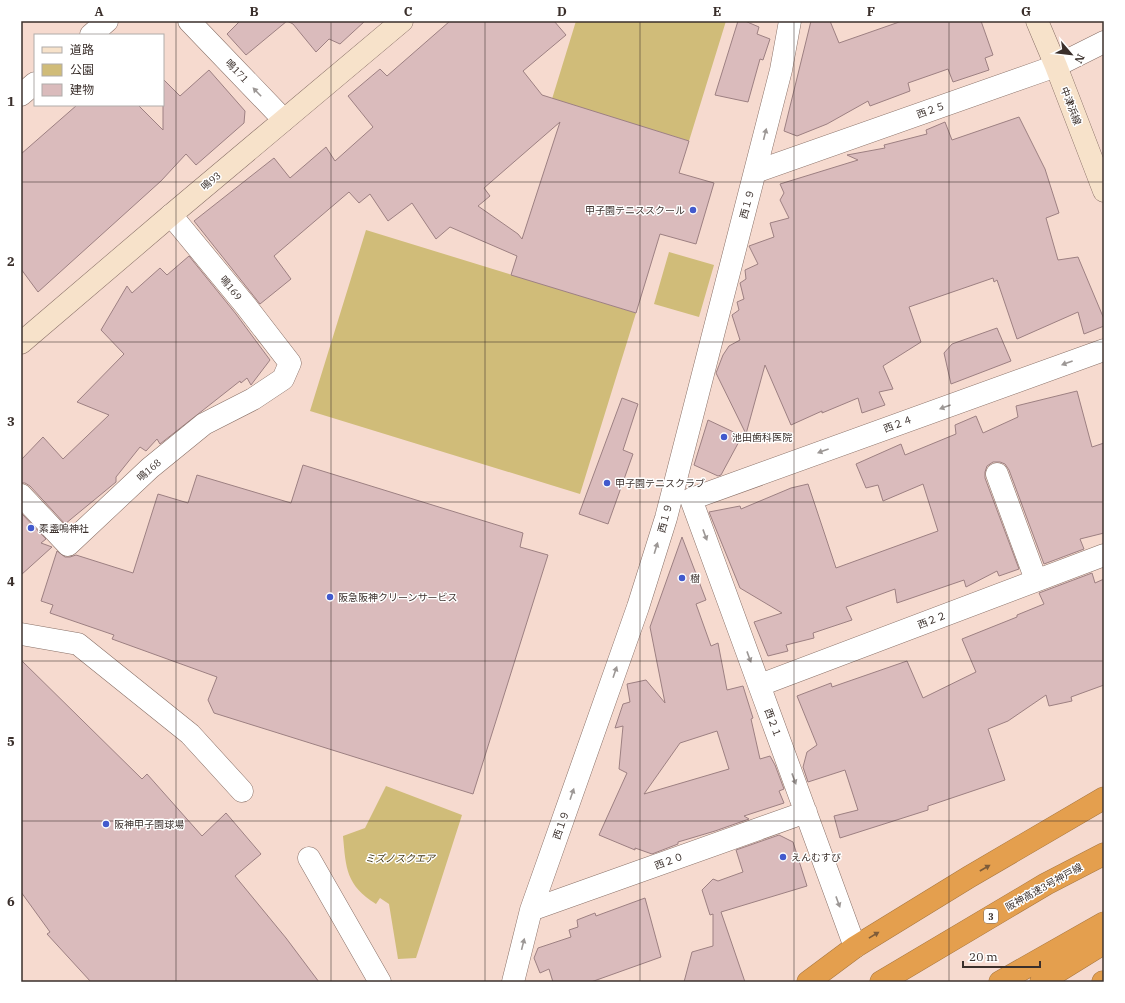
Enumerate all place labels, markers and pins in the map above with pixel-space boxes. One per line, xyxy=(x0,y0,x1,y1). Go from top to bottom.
place label: 甲子園テニススクール xyxy=(585,204,685,217)
marker: 甲子園テニススクール xyxy=(688,205,698,215)
place label: 池田歯科医院 xyxy=(732,431,792,444)
marker: 池田歯科医院 xyxy=(719,432,729,442)
place label: 甲子園テニスクラブ xyxy=(615,477,705,490)
marker: 甲子園テニスクラブ xyxy=(602,478,612,488)
place label: 素盞嗚神社 xyxy=(39,522,89,535)
marker: 素盞嗚神社 xyxy=(26,523,36,533)
place label: 樹 xyxy=(690,572,700,585)
marker: 樹 xyxy=(677,573,687,583)
place label: 阪急阪神クリーンサービス xyxy=(338,591,458,604)
marker: 阪急阪神クリーンサービス xyxy=(325,592,335,602)
place label: 阪神甲子園球場 xyxy=(114,818,184,831)
marker: 阪神甲子園球場 xyxy=(101,819,111,829)
place label: えんむすび xyxy=(791,851,841,864)
marker: えんむすび xyxy=(778,852,788,862)

